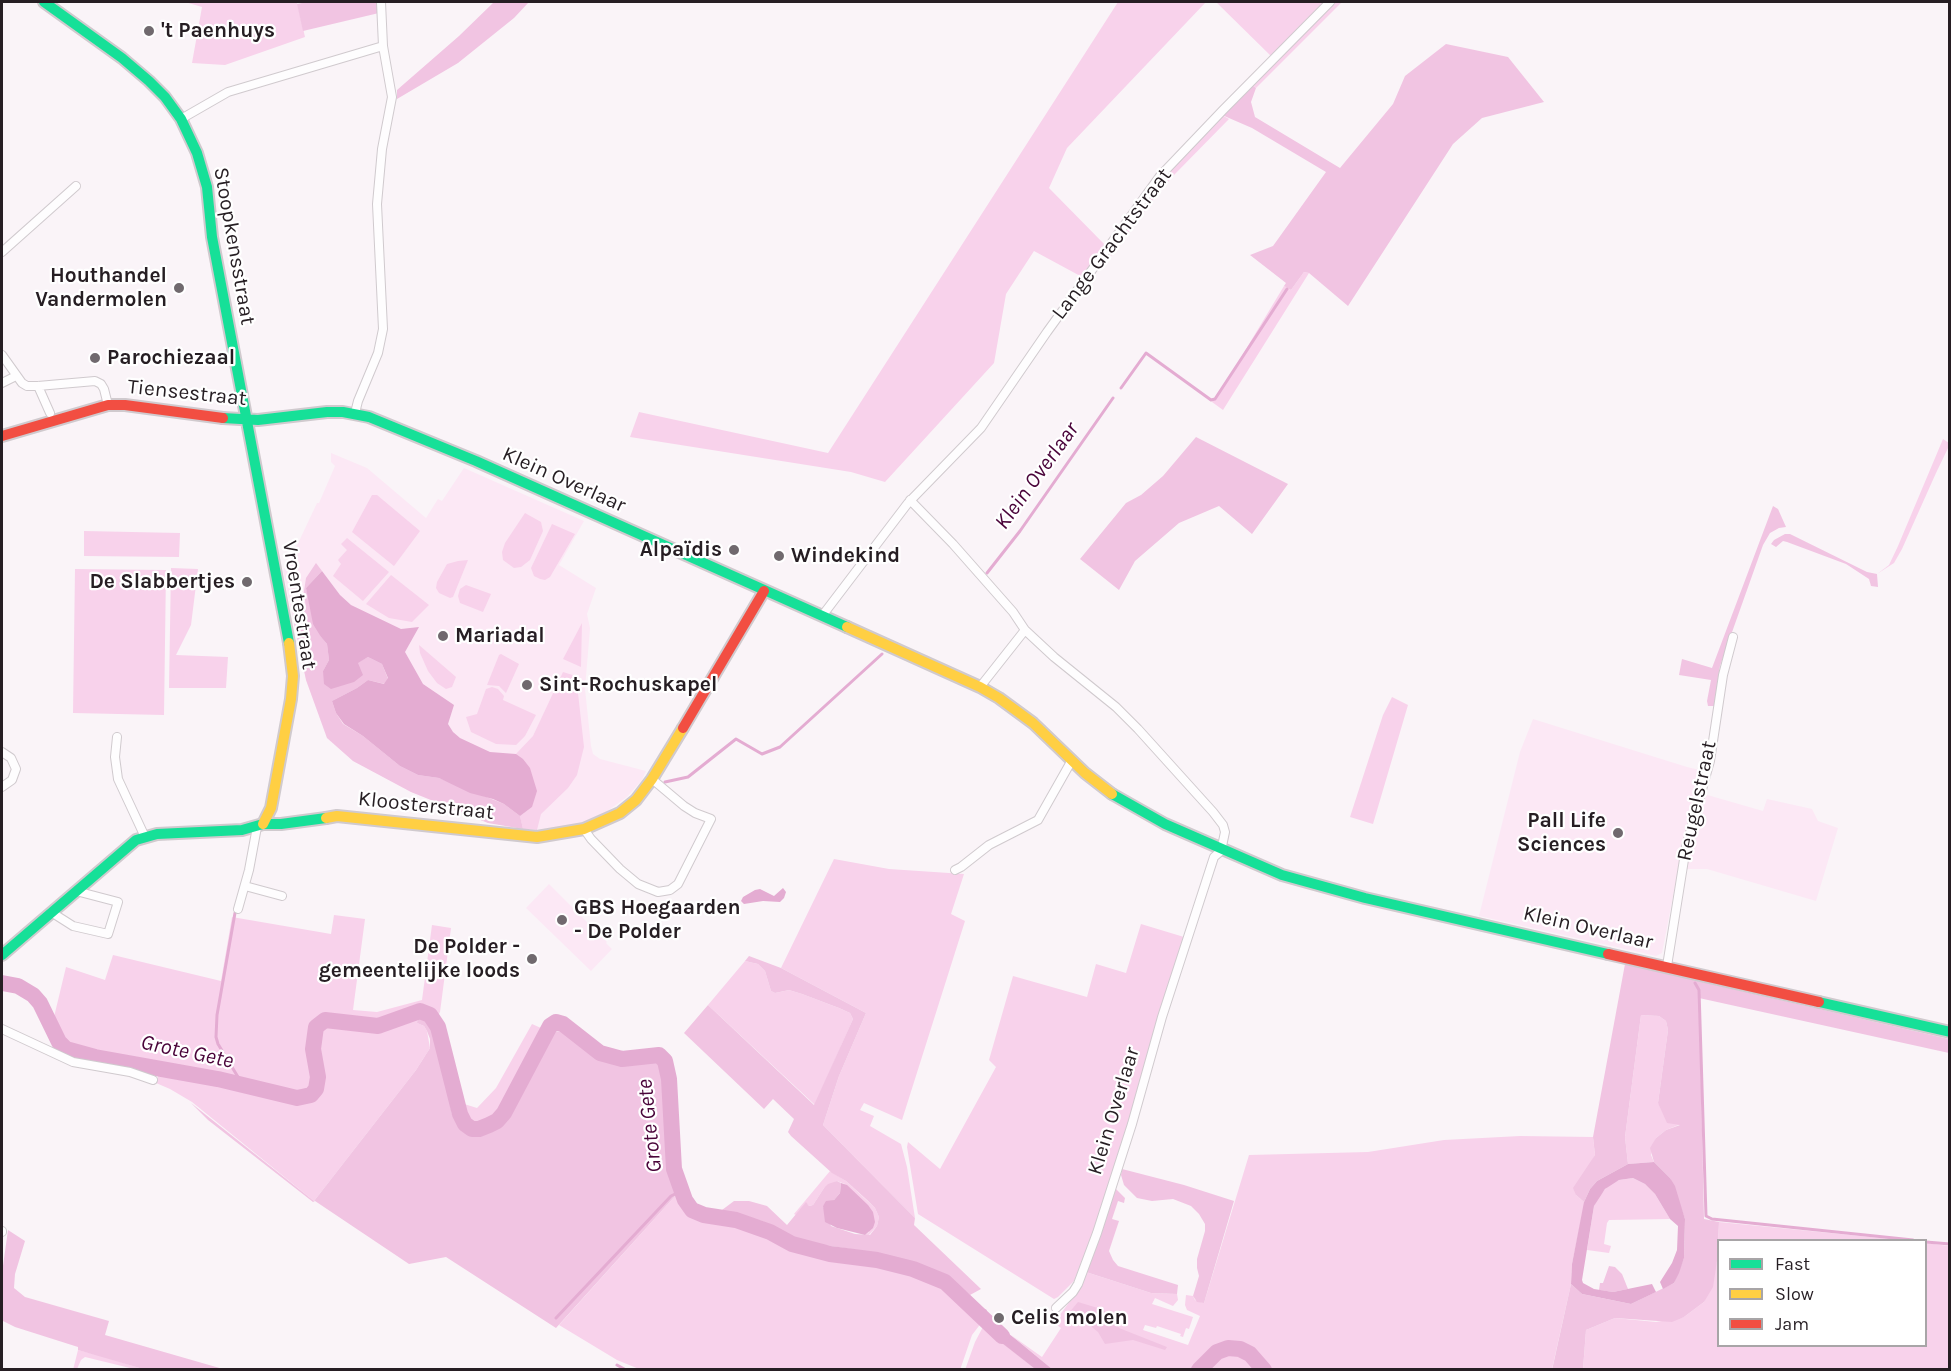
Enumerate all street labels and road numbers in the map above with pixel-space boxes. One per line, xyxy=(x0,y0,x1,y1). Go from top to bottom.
street label: Lange Grachtstraat xyxy=(1047,163,1177,325)
street label: Stoopkensstraat xyxy=(208,165,260,327)
street label: Tiensestraat xyxy=(126,374,248,412)
street label: Klein Overlaar xyxy=(498,442,630,518)
street label: Vroentestraat xyxy=(276,539,322,671)
street label: Reugelstraat xyxy=(1672,739,1722,863)
street label: Kloosterstraat xyxy=(357,786,495,826)
street label: Klein Overlaar xyxy=(1521,901,1655,955)
street label: Klein Overlaar xyxy=(1083,1044,1145,1178)

